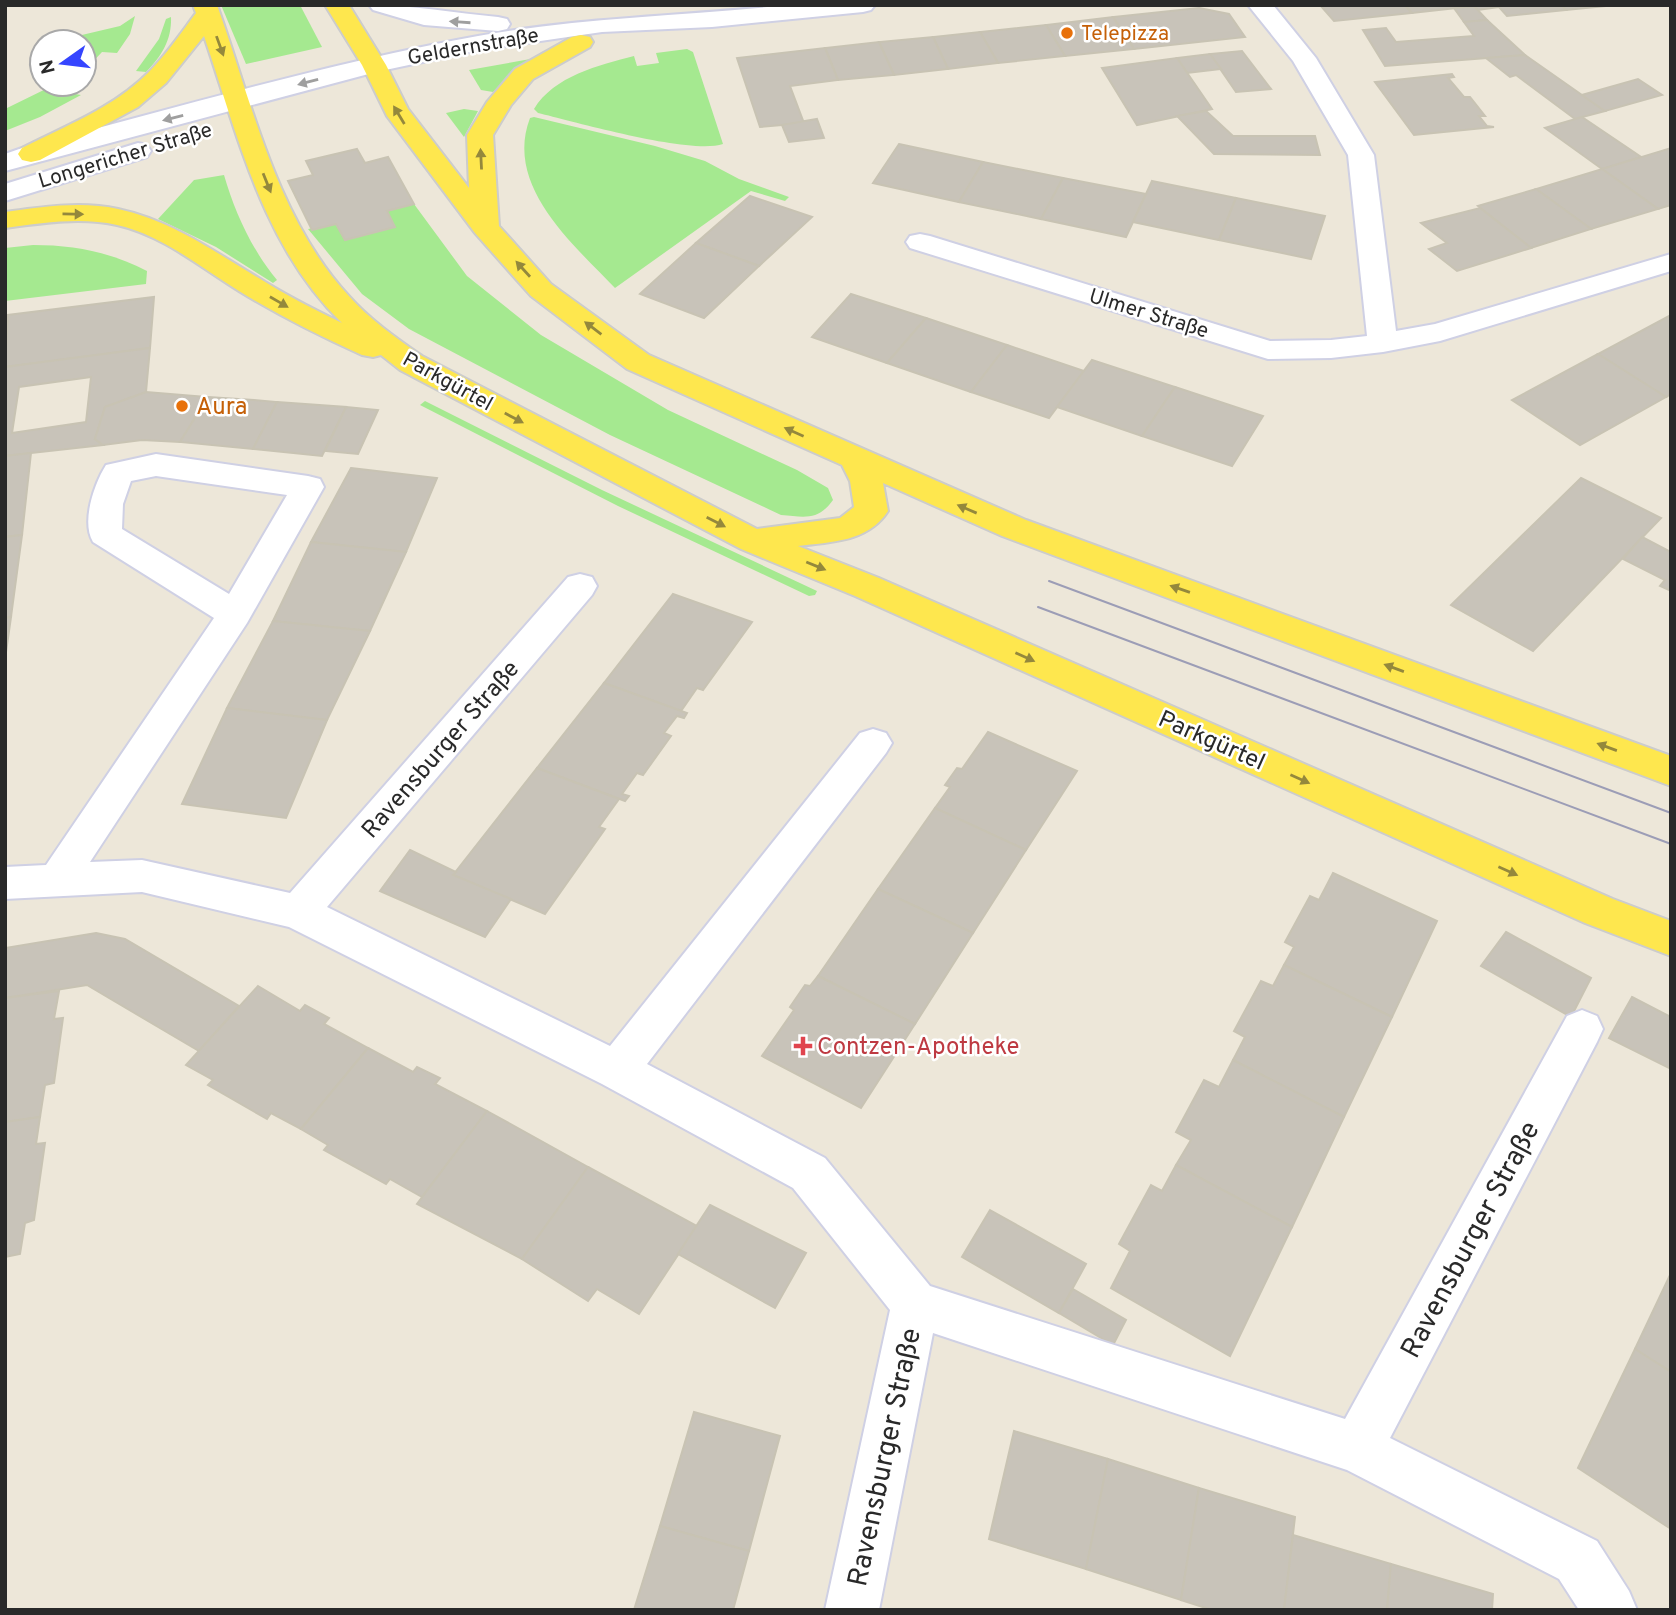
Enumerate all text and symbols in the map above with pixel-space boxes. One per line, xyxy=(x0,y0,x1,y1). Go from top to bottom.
one-way arrow xyxy=(449,17,471,28)
place label: Telepizza xyxy=(1081,21,1169,48)
street label: Geldernstraße xyxy=(405,23,541,72)
marker: Telepizza xyxy=(1059,25,1075,41)
north arrow xyxy=(28,28,98,98)
one-way arrow xyxy=(215,36,226,57)
text: N xyxy=(35,57,62,76)
one-way arrow xyxy=(297,77,319,88)
one-way arrow xyxy=(393,105,406,124)
one-way arrow xyxy=(162,113,184,124)
street label: Longericher Straße xyxy=(35,117,216,196)
one-way arrow xyxy=(475,148,486,170)
one-way arrow xyxy=(262,172,273,193)
one-way arrow xyxy=(62,208,84,220)
one-way arrow xyxy=(515,261,531,278)
street label: Ulmer Straße xyxy=(1085,283,1212,345)
one-way arrow xyxy=(269,296,288,308)
one-way arrow xyxy=(584,321,602,335)
street label: Parkgürtel xyxy=(397,346,497,418)
place label: Aura xyxy=(196,393,247,423)
marker: Aura xyxy=(174,398,190,414)
one-way arrow xyxy=(504,412,524,424)
one-way arrow xyxy=(784,426,804,438)
one-way arrow xyxy=(957,503,978,514)
one-way arrow xyxy=(706,517,726,528)
one-way arrow xyxy=(806,561,827,572)
one-way arrow xyxy=(1170,583,1191,594)
one-way arrow xyxy=(1015,651,1035,663)
street label: Ravensburger Straße xyxy=(356,655,527,845)
one-way arrow xyxy=(1383,662,1404,673)
street label: Parkgürtel xyxy=(1153,705,1269,779)
one-way arrow xyxy=(1596,741,1617,752)
one-way arrow xyxy=(1290,773,1310,785)
one-way arrow xyxy=(1498,866,1519,877)
place label: Contzen-Apotheke xyxy=(817,1033,1019,1063)
marker: Contzen-Apotheke xyxy=(795,1038,811,1054)
street label: Ravensburger Straße xyxy=(1394,1116,1549,1365)
street label: Ravensburger Straße xyxy=(841,1325,931,1590)

